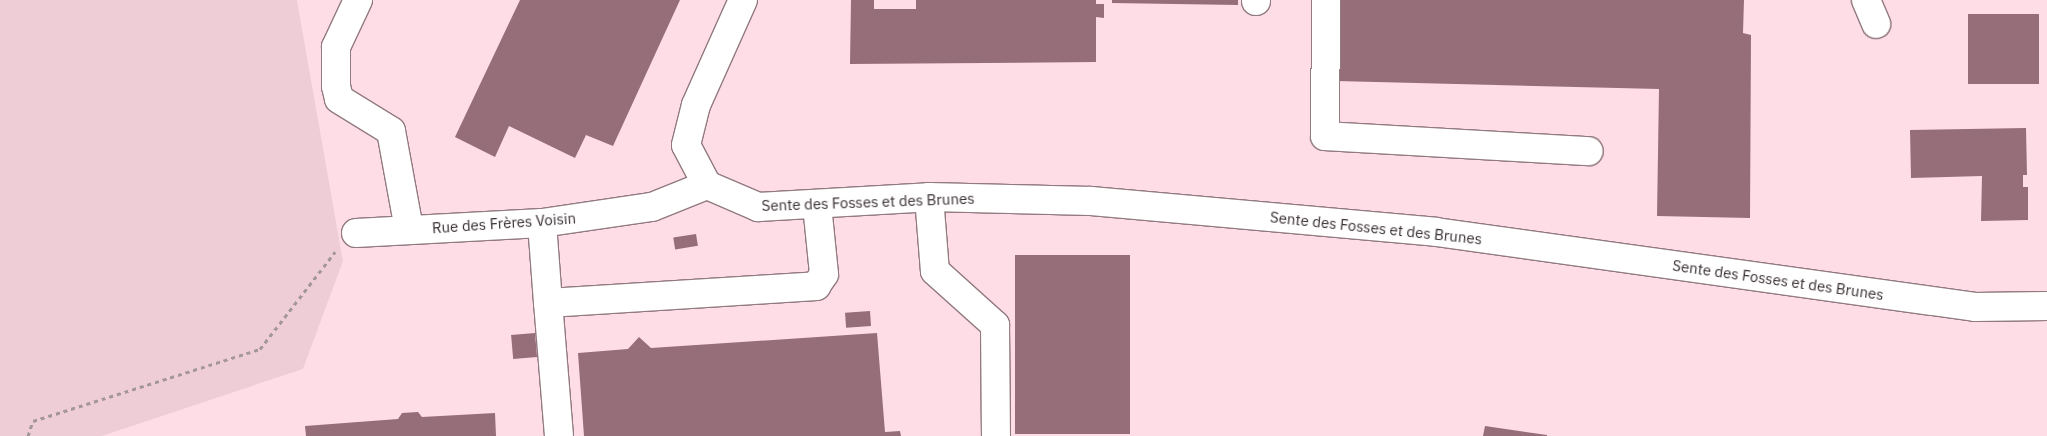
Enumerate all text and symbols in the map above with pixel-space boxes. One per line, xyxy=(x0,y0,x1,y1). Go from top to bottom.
street label: Sente des Fosses et des Brunes xyxy=(761,189,975,215)
street label: Sente des Fosses et des Brunes xyxy=(1269,208,1483,248)
street label: Rue des Frères Voisin xyxy=(431,209,577,237)
street label: Sente des Fosses et des Brunes xyxy=(1671,256,1885,304)

